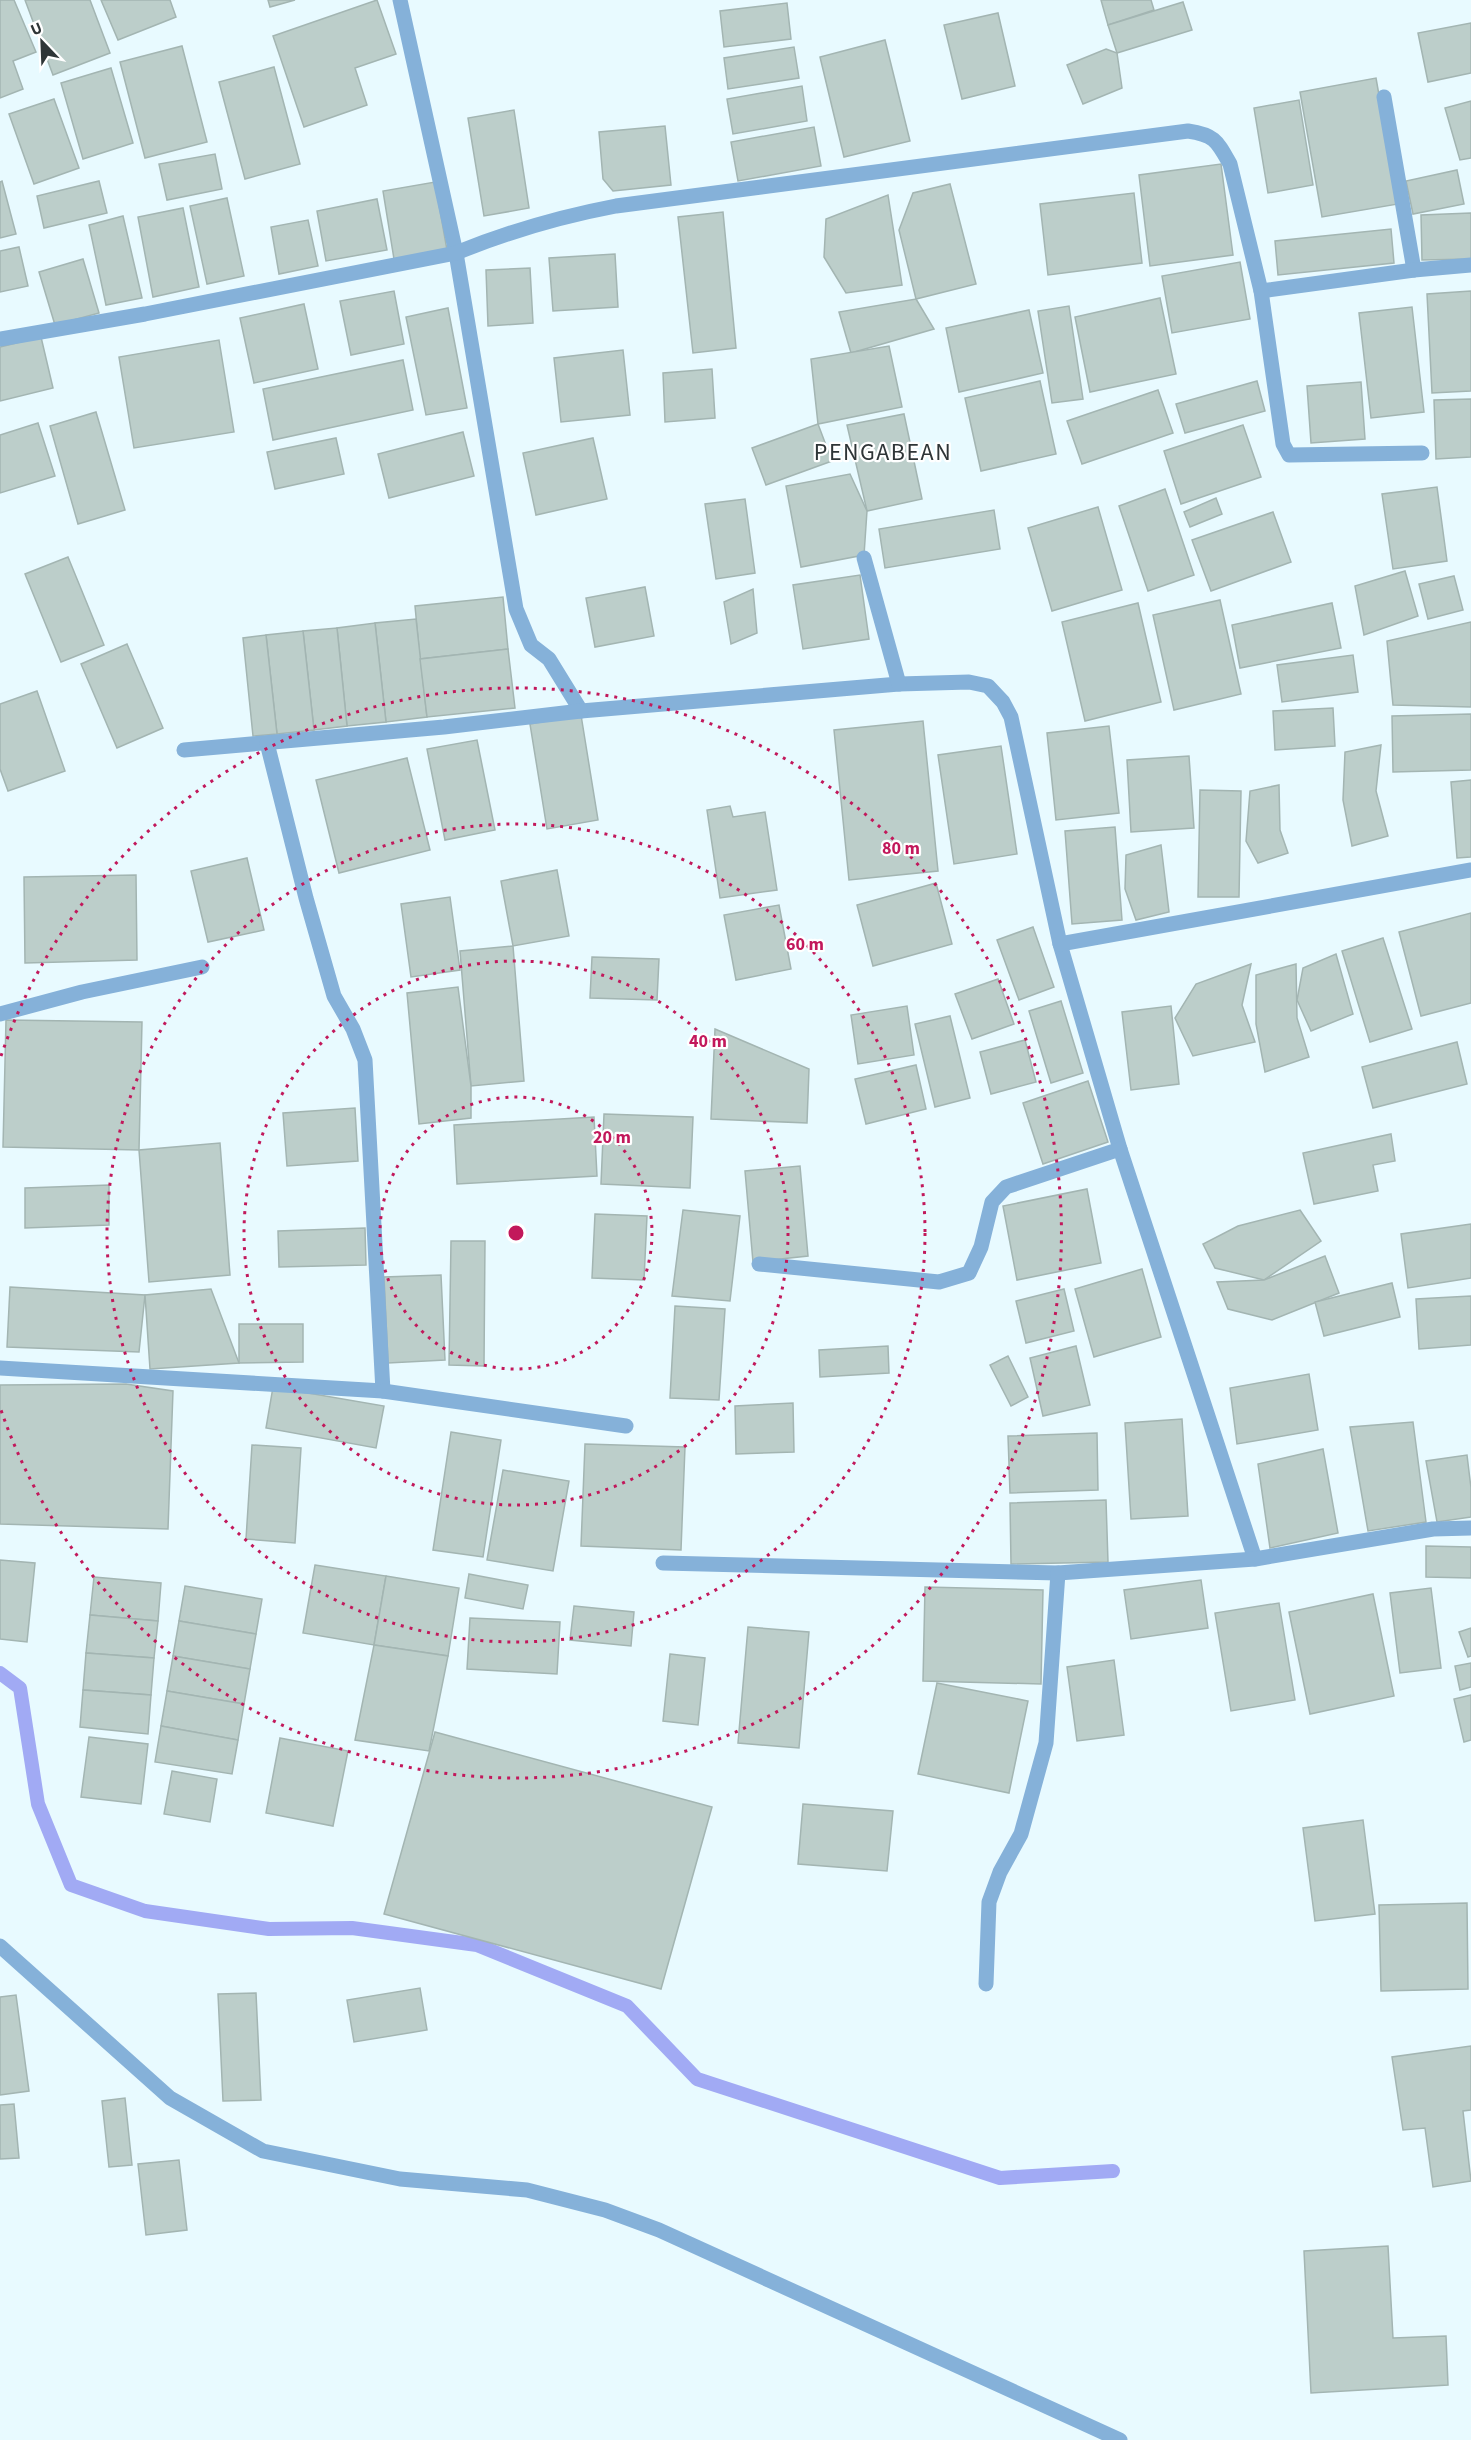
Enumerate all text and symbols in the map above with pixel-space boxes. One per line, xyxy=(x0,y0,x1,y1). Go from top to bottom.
north arrow xyxy=(12,12,72,72)
text: U xyxy=(27,17,46,41)
district label: PENGABEAN xyxy=(814,435,952,470)
text: 80 m xyxy=(882,836,920,861)
text: 60 m xyxy=(786,932,824,957)
text: 40 m xyxy=(689,1029,727,1054)
text: 20 m xyxy=(593,1125,631,1150)
centre of rings xyxy=(506,1223,526,1243)

